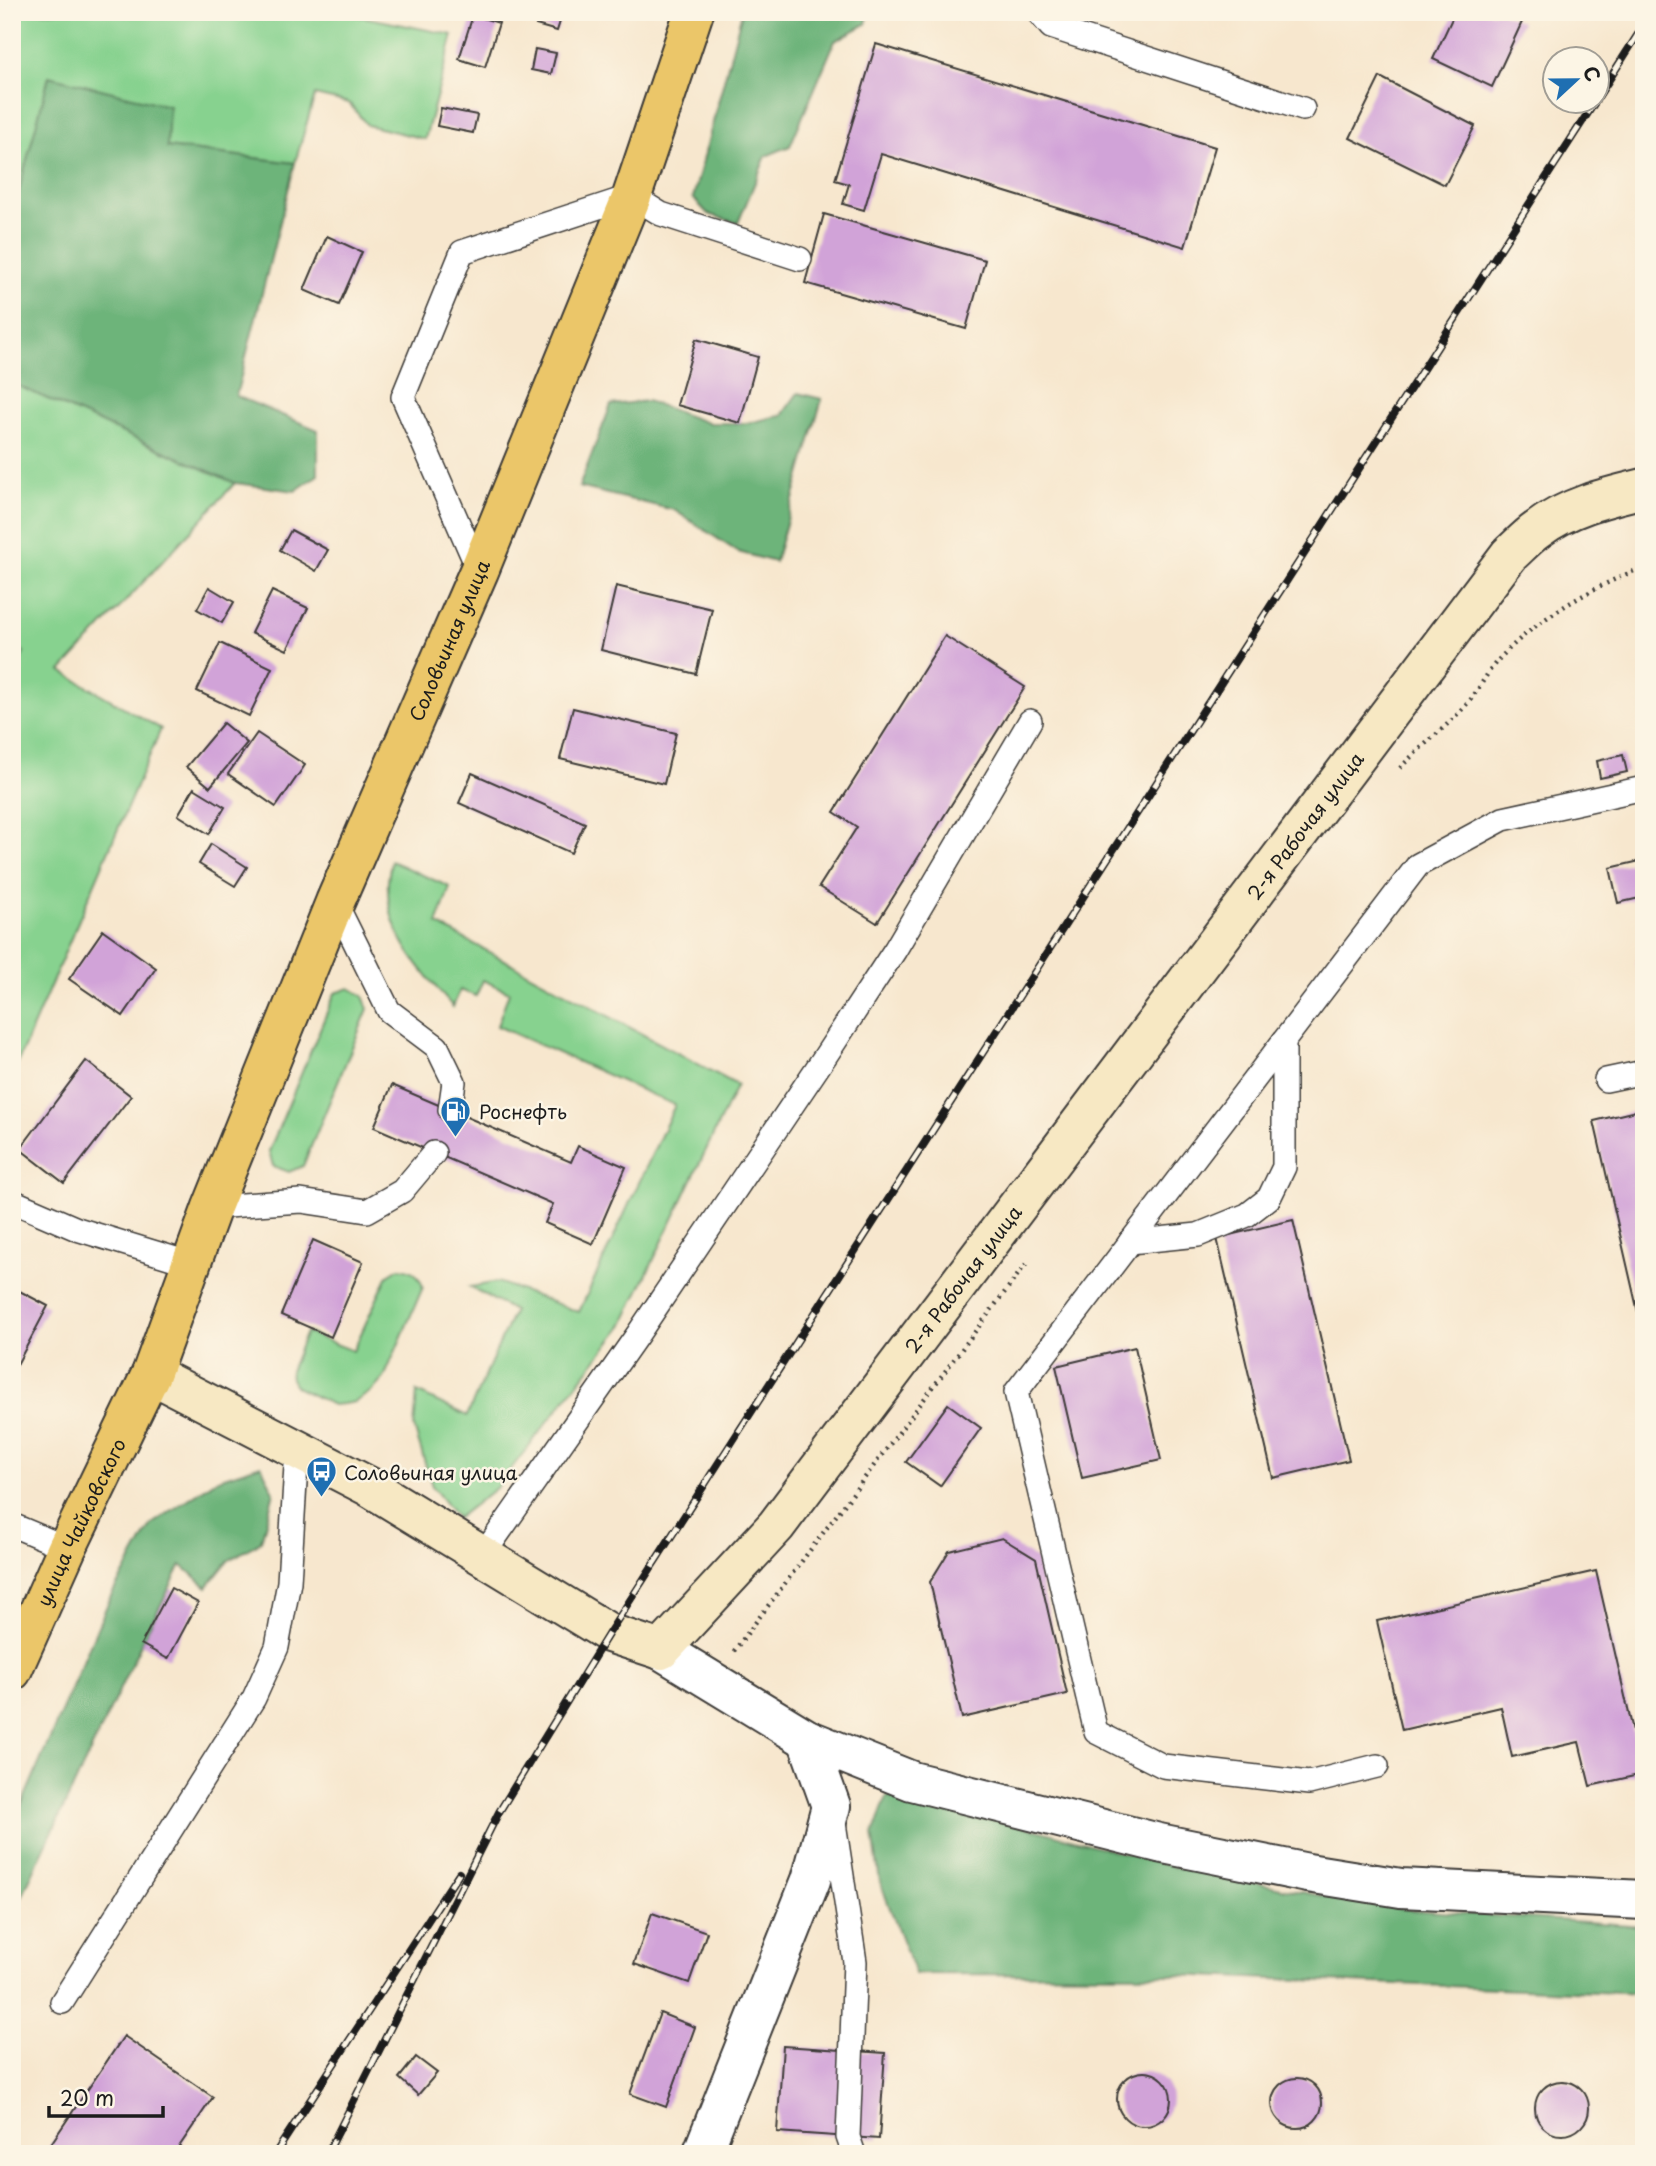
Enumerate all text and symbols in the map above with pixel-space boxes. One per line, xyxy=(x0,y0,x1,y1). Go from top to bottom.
north arrow xyxy=(1540,46,1610,116)
text: С xyxy=(1577,61,1608,85)
street label: Соловьиная улица xyxy=(401,555,496,725)
street label: 2-я Рабочая улица xyxy=(1240,746,1370,905)
fuel station icon: Роснефть xyxy=(439,1094,473,1138)
place label: Роснефть xyxy=(479,1097,567,1125)
street label: 2-я Рабочая улица xyxy=(898,1199,1028,1359)
street label: улица Чайковского xyxy=(29,1433,132,1611)
bus stop icon: Соловьиная улица xyxy=(304,1455,338,1499)
place label: Соловьиная улица xyxy=(344,1458,518,1486)
scale bar xyxy=(49,2075,163,2119)
text: 20 m xyxy=(60,2081,114,2113)

